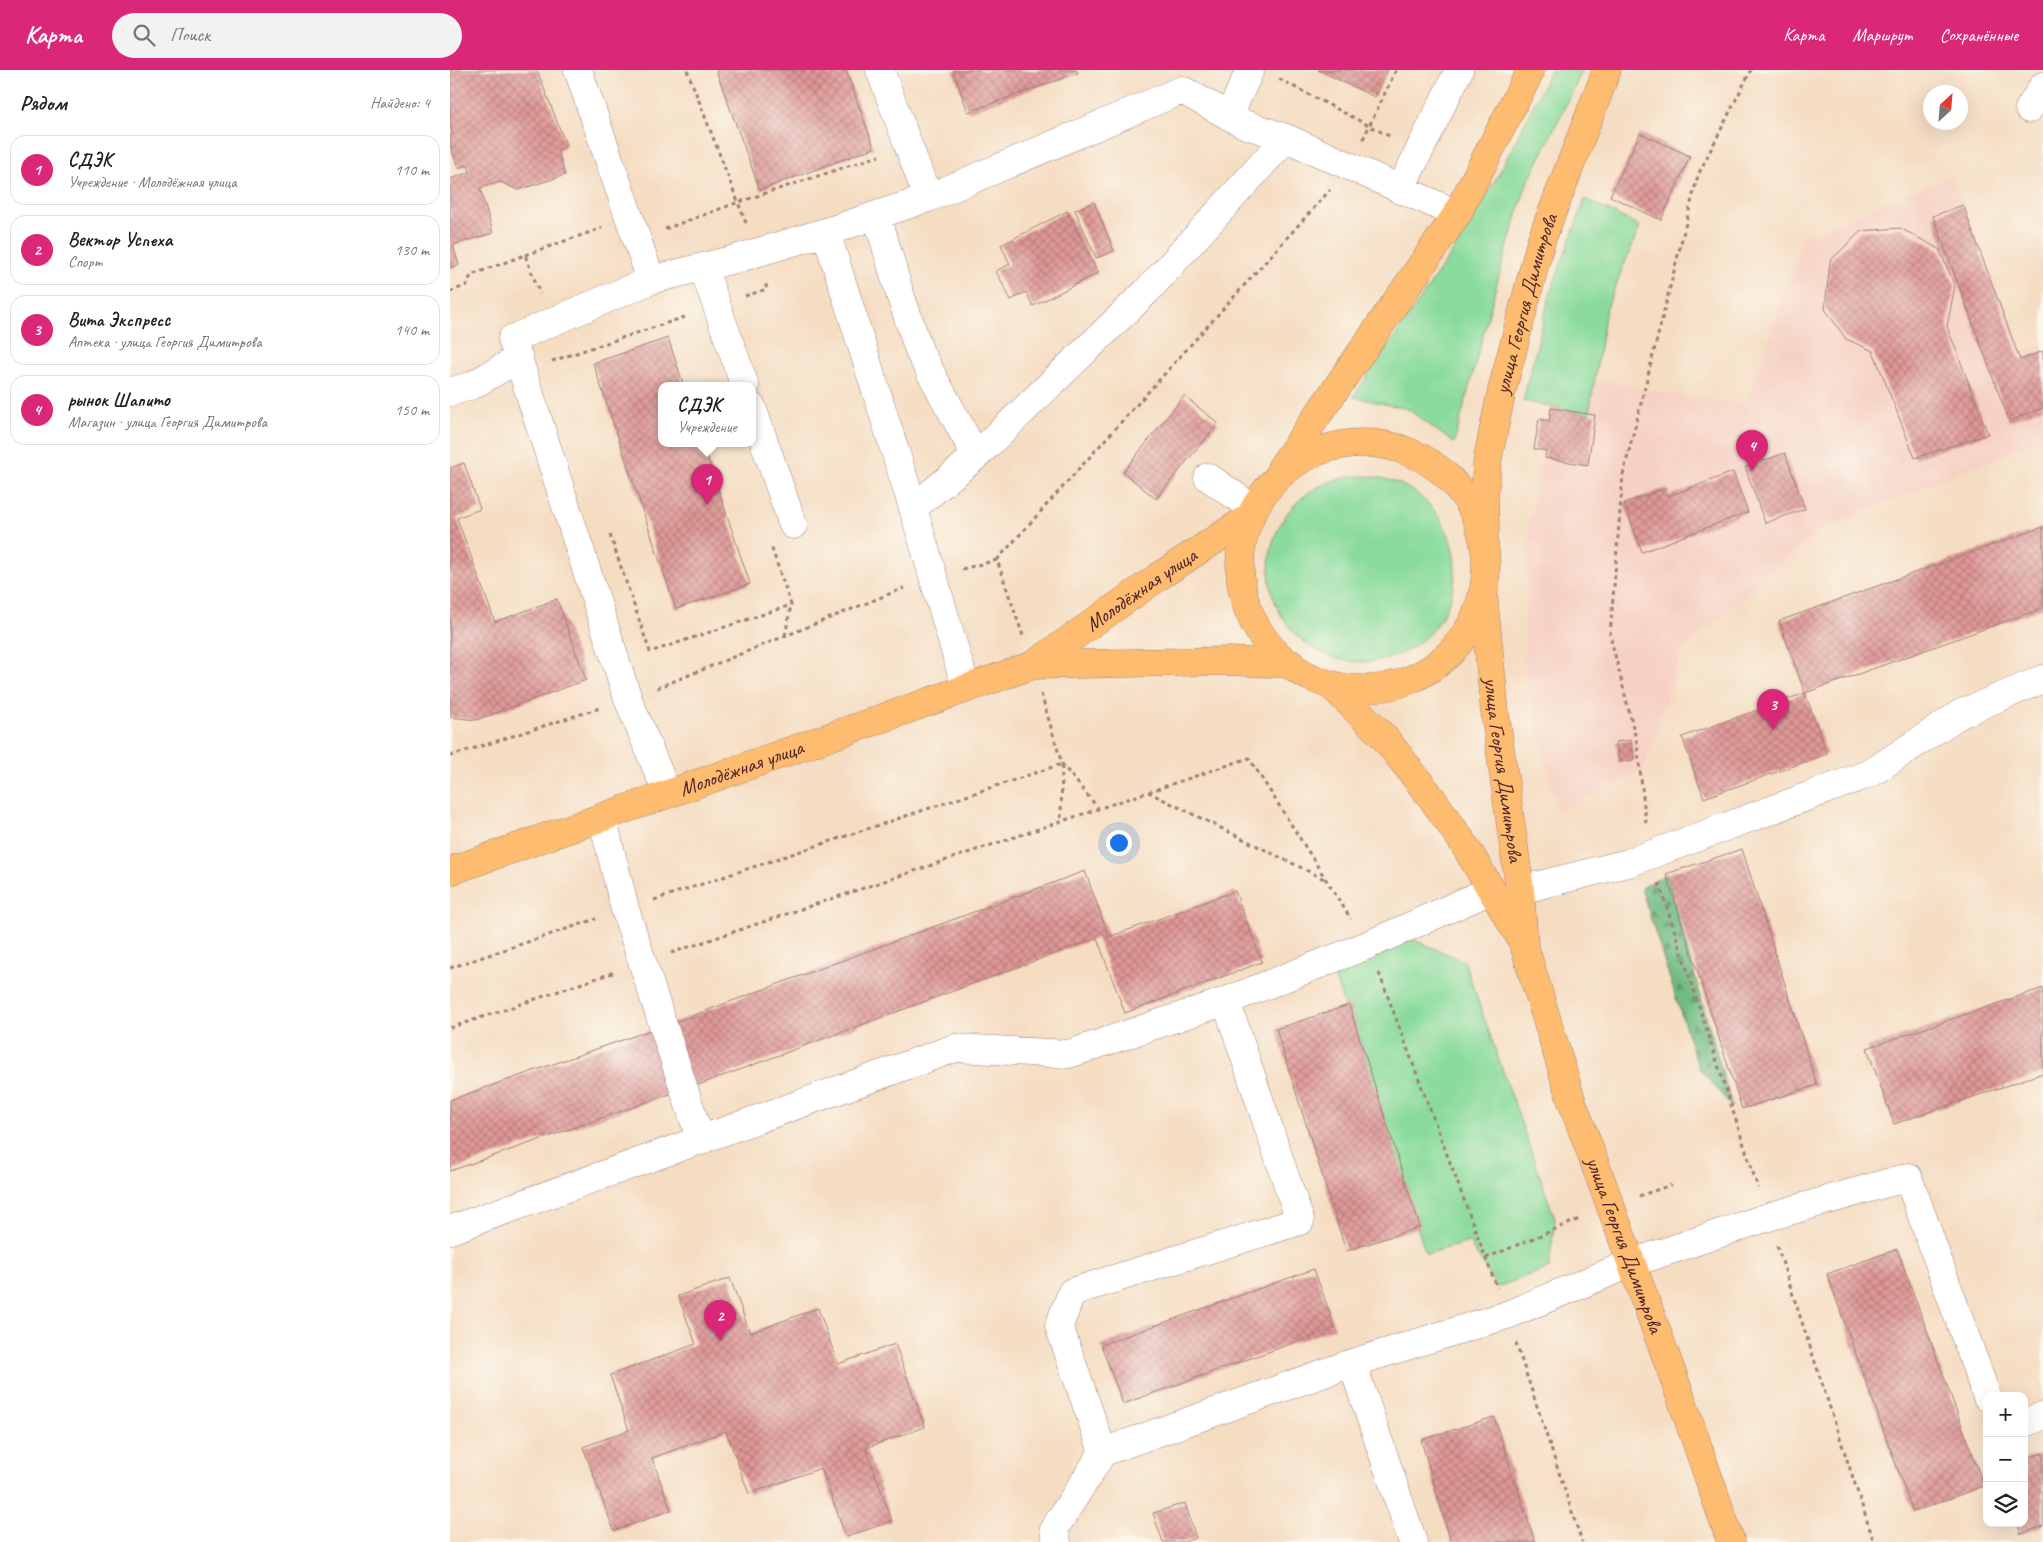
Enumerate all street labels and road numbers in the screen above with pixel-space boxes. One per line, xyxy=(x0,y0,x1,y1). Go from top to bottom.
street label: улица Георгия Димитрова xyxy=(1488,208,1564,398)
street label: Молодёжная улица xyxy=(1080,541,1203,637)
street label: улица Георгия Димитрова xyxy=(1478,674,1529,865)
street label: Молодёжная улица xyxy=(676,734,808,802)
street label: улица Георгия Димитрова xyxy=(1580,1151,1670,1338)

